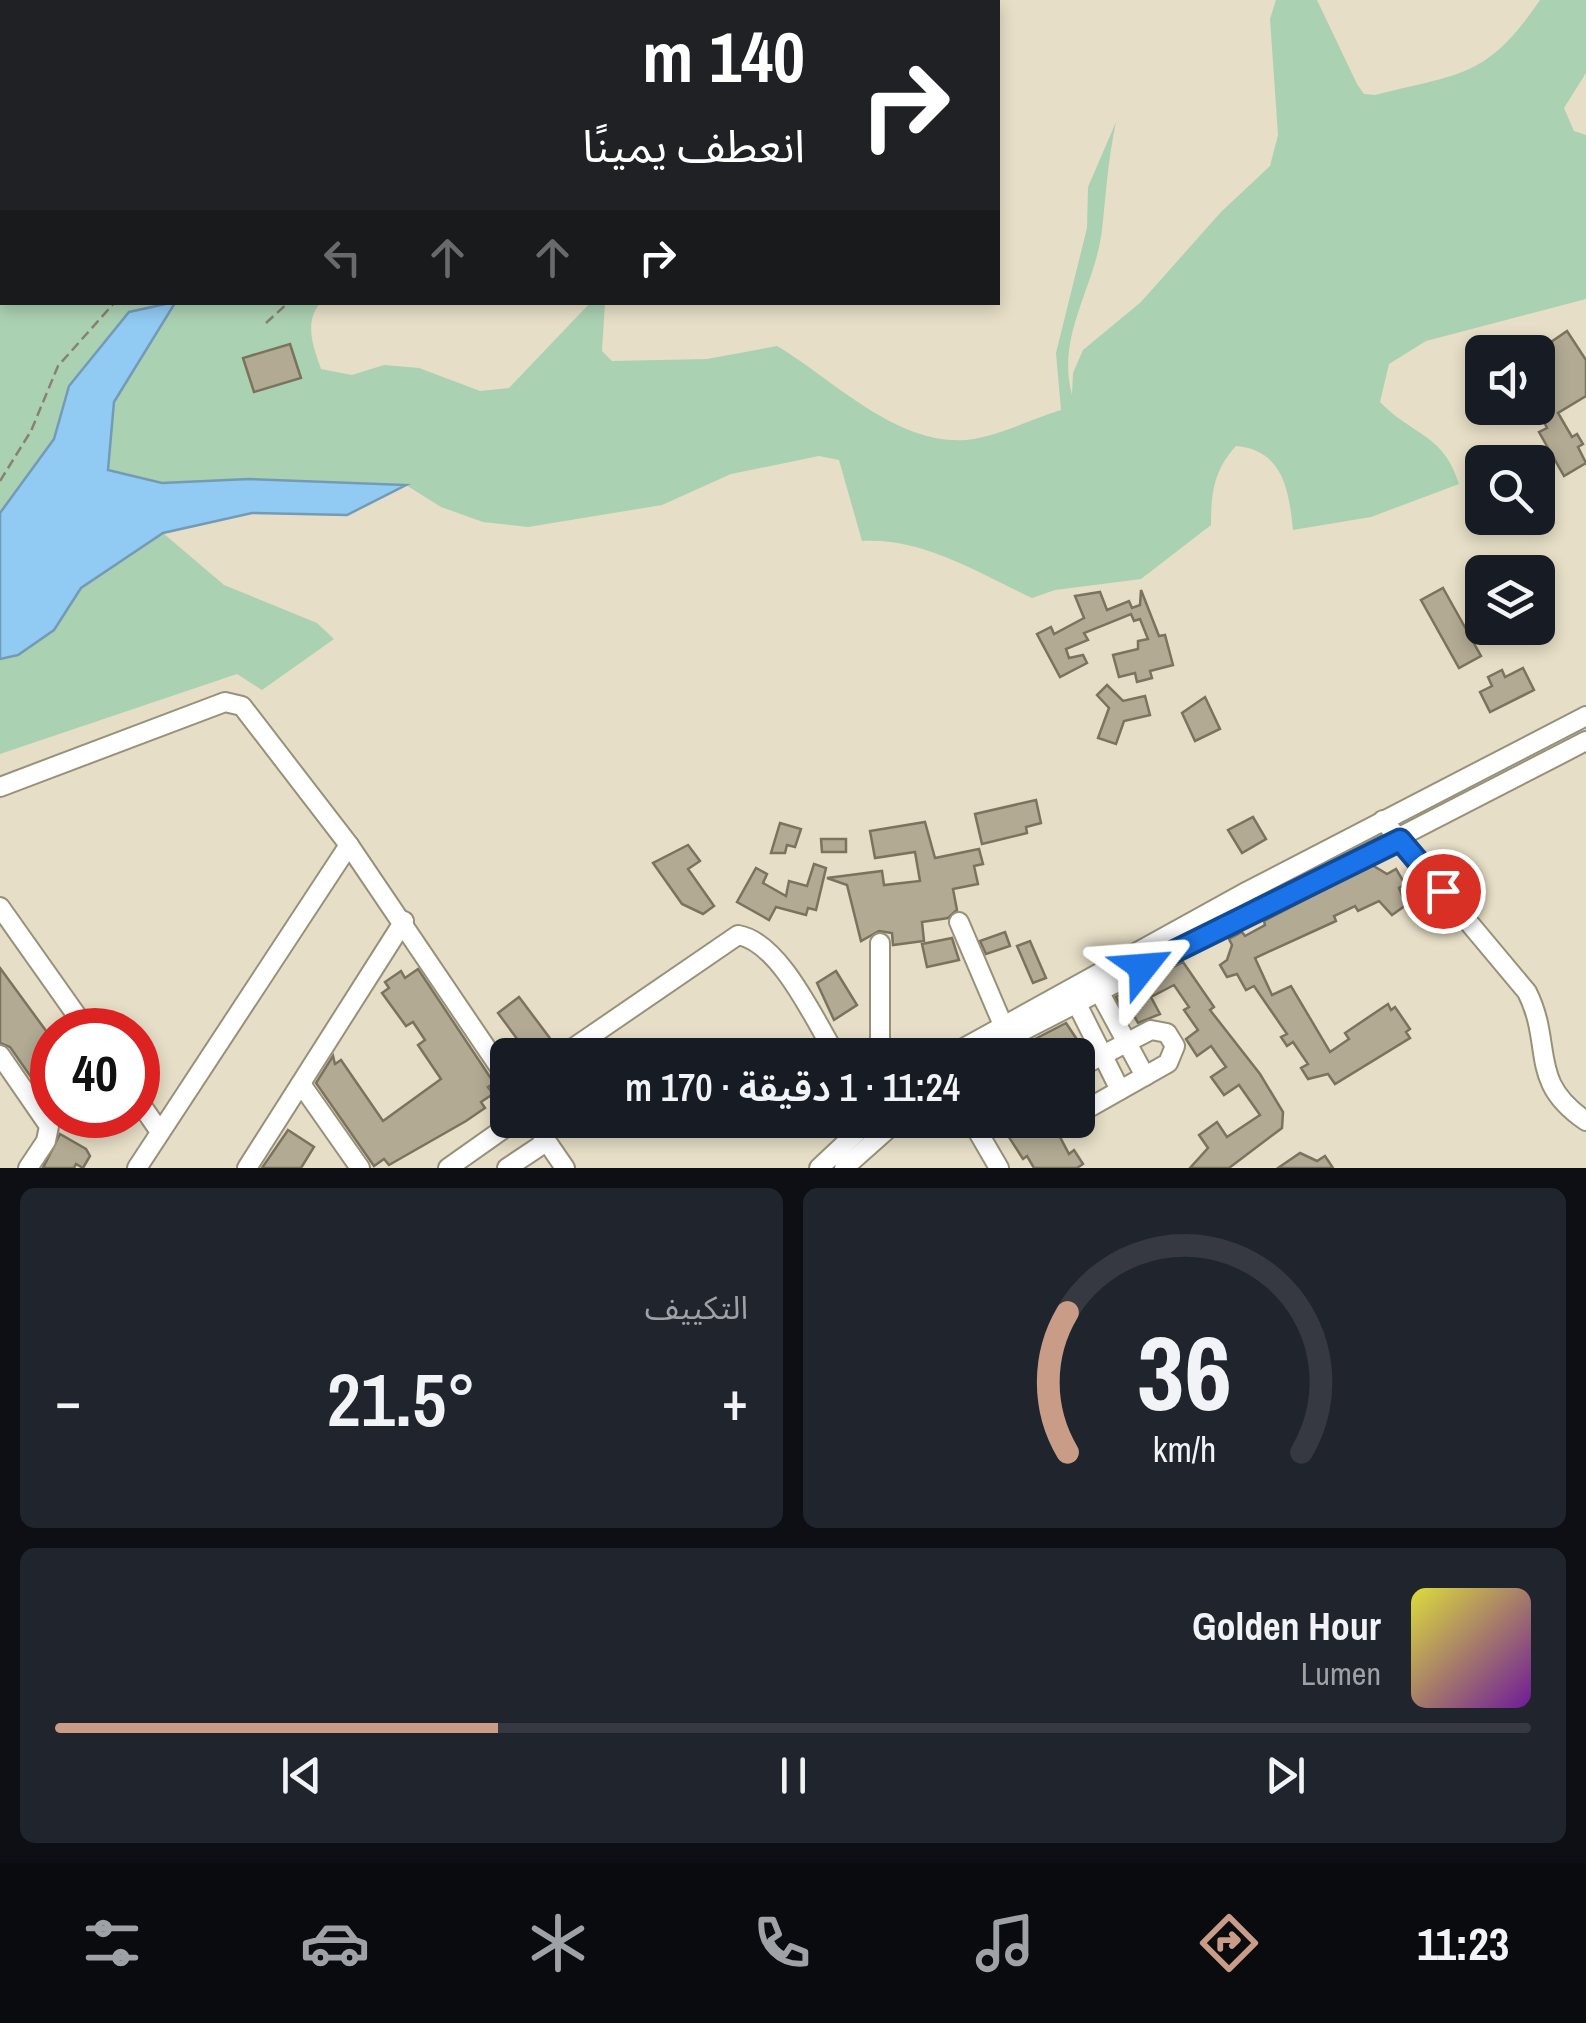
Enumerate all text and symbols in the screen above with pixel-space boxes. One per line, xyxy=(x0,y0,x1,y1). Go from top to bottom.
text: 140 m xyxy=(642,10,805,104)
icon: right xyxy=(840,40,970,170)
text: انعطف يمينًا xyxy=(582,115,805,176)
icon: left xyxy=(315,230,370,285)
icon: ahead xyxy=(420,230,475,285)
icon: ahead xyxy=(525,230,580,285)
icon: right xyxy=(630,230,685,285)
map controls xyxy=(1465,335,1555,645)
button: sound xyxy=(1465,335,1555,425)
button: search xyxy=(1465,445,1555,535)
button: layers xyxy=(1465,555,1555,645)
pin xyxy=(1401,849,1486,934)
icon: arrive xyxy=(1416,864,1471,919)
position arrow xyxy=(1091,915,1195,1019)
speed limit sign: 40 xyxy=(30,1008,160,1138)
text: 11:24 · 1 دقيقة · 170 m xyxy=(625,1062,960,1113)
text: التكييف xyxy=(645,1286,748,1329)
text: 36 xyxy=(1137,1302,1232,1442)
text: 21.5° xyxy=(327,1348,476,1449)
text: − xyxy=(55,1363,81,1437)
text: + xyxy=(722,1363,748,1437)
text: km/h xyxy=(1153,1425,1216,1473)
text: Golden Hour xyxy=(1192,1601,1381,1652)
text: Lumen xyxy=(1301,1652,1381,1695)
icon: previous xyxy=(274,1748,329,1803)
icon: pause xyxy=(766,1748,821,1803)
icon: next xyxy=(1258,1748,1313,1803)
icon: filters xyxy=(77,1908,147,1978)
icon: car xyxy=(300,1908,370,1978)
icon: climate xyxy=(523,1908,593,1978)
icon: phone xyxy=(747,1908,817,1978)
icon: music xyxy=(970,1908,1040,1978)
icon: directions xyxy=(1194,1908,1264,1978)
text: 11:23 xyxy=(1417,1913,1509,1974)

